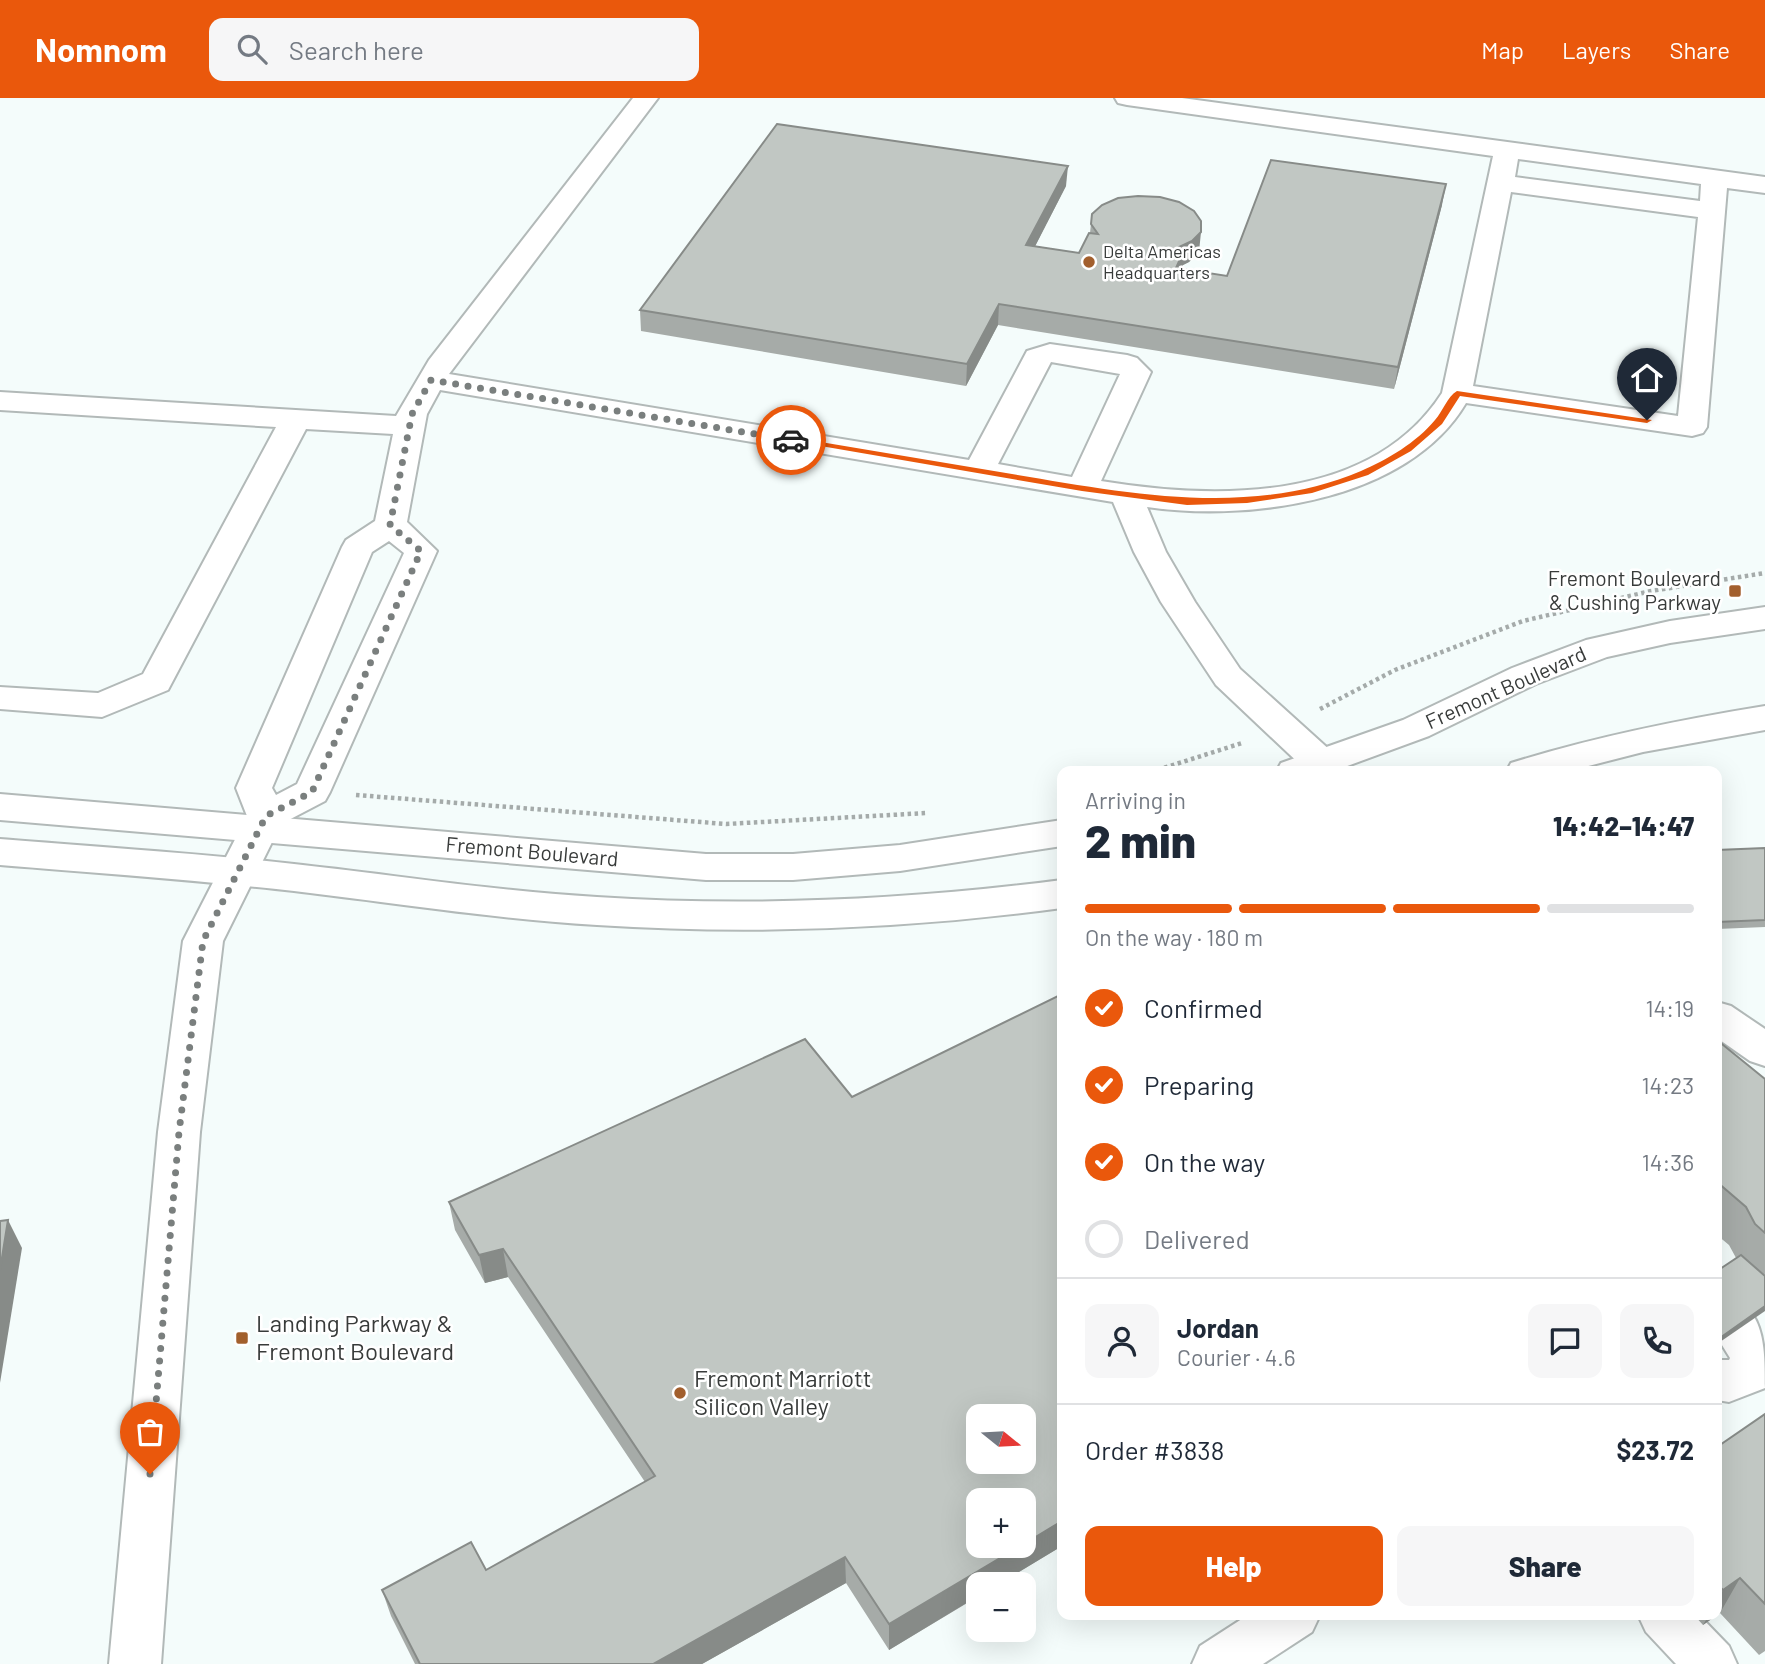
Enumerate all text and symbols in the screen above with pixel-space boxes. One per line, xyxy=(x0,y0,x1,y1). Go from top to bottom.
search box xyxy=(209,18,699,81)
text: Nomnom xyxy=(35,29,167,69)
icon: search xyxy=(233,30,271,68)
text: Search here xyxy=(289,34,424,65)
text: Map xyxy=(1481,35,1524,64)
text: Layers xyxy=(1562,35,1631,64)
text: Share xyxy=(1669,35,1730,64)
place label: Delta Americas Headquarters xyxy=(1103,240,1221,283)
marker: Delta Americas Headquarters xyxy=(1081,254,1097,270)
pin xyxy=(1617,348,1677,420)
icon: home xyxy=(1628,359,1666,397)
courier xyxy=(756,405,826,475)
icon: car xyxy=(772,421,810,459)
place label: Fremont Boulevard & Cushing Parkway xyxy=(1548,565,1721,614)
marker: Fremont Boulevard & Cushing Parkway xyxy=(1727,583,1743,599)
street label: Fremont Boulevard xyxy=(1421,640,1590,733)
text: Arriving in xyxy=(1085,786,1186,814)
text: 14:42–14:47 xyxy=(1553,810,1694,841)
text: 2 min xyxy=(1085,812,1196,867)
street label: Fremont Boulevard xyxy=(445,830,620,871)
text: On the way · 180 m xyxy=(1085,923,1263,951)
icon: check xyxy=(1085,989,1123,1027)
text: Confirmed xyxy=(1144,992,1263,1023)
text: 14:19 xyxy=(1645,994,1694,1022)
icon: check xyxy=(1085,1066,1123,1104)
text: Preparing xyxy=(1144,1069,1254,1100)
text: 14:23 xyxy=(1641,1071,1694,1099)
icon: check xyxy=(1085,1143,1123,1181)
text: On the way xyxy=(1144,1146,1265,1177)
text: 14:36 xyxy=(1642,1148,1694,1176)
text: Delivered xyxy=(1144,1223,1250,1254)
button: person xyxy=(1085,1304,1159,1378)
button: chat xyxy=(1528,1304,1602,1378)
button: phone xyxy=(1620,1304,1694,1378)
place label: Landing Parkway & Fremont Boulevard xyxy=(256,1308,454,1365)
text: Jordan xyxy=(1177,1312,1259,1343)
marker: Landing Parkway & Fremont Boulevard xyxy=(234,1330,250,1346)
text: Courier · 4.6 xyxy=(1177,1343,1296,1371)
place label: Fremont Marriott Silicon Valley xyxy=(694,1363,871,1420)
marker: Fremont Marriott Silicon Valley xyxy=(672,1385,688,1401)
pin xyxy=(120,1402,180,1474)
north arrow xyxy=(966,1404,1036,1474)
map controls xyxy=(966,1404,1036,1642)
icon: bag xyxy=(131,1413,169,1451)
text: Order #3838 xyxy=(1085,1434,1224,1465)
text: $23.72 xyxy=(1616,1434,1694,1465)
button: + xyxy=(966,1488,1036,1558)
button: Help xyxy=(1085,1526,1383,1606)
button: Share xyxy=(1397,1526,1694,1606)
button: − xyxy=(966,1572,1036,1642)

